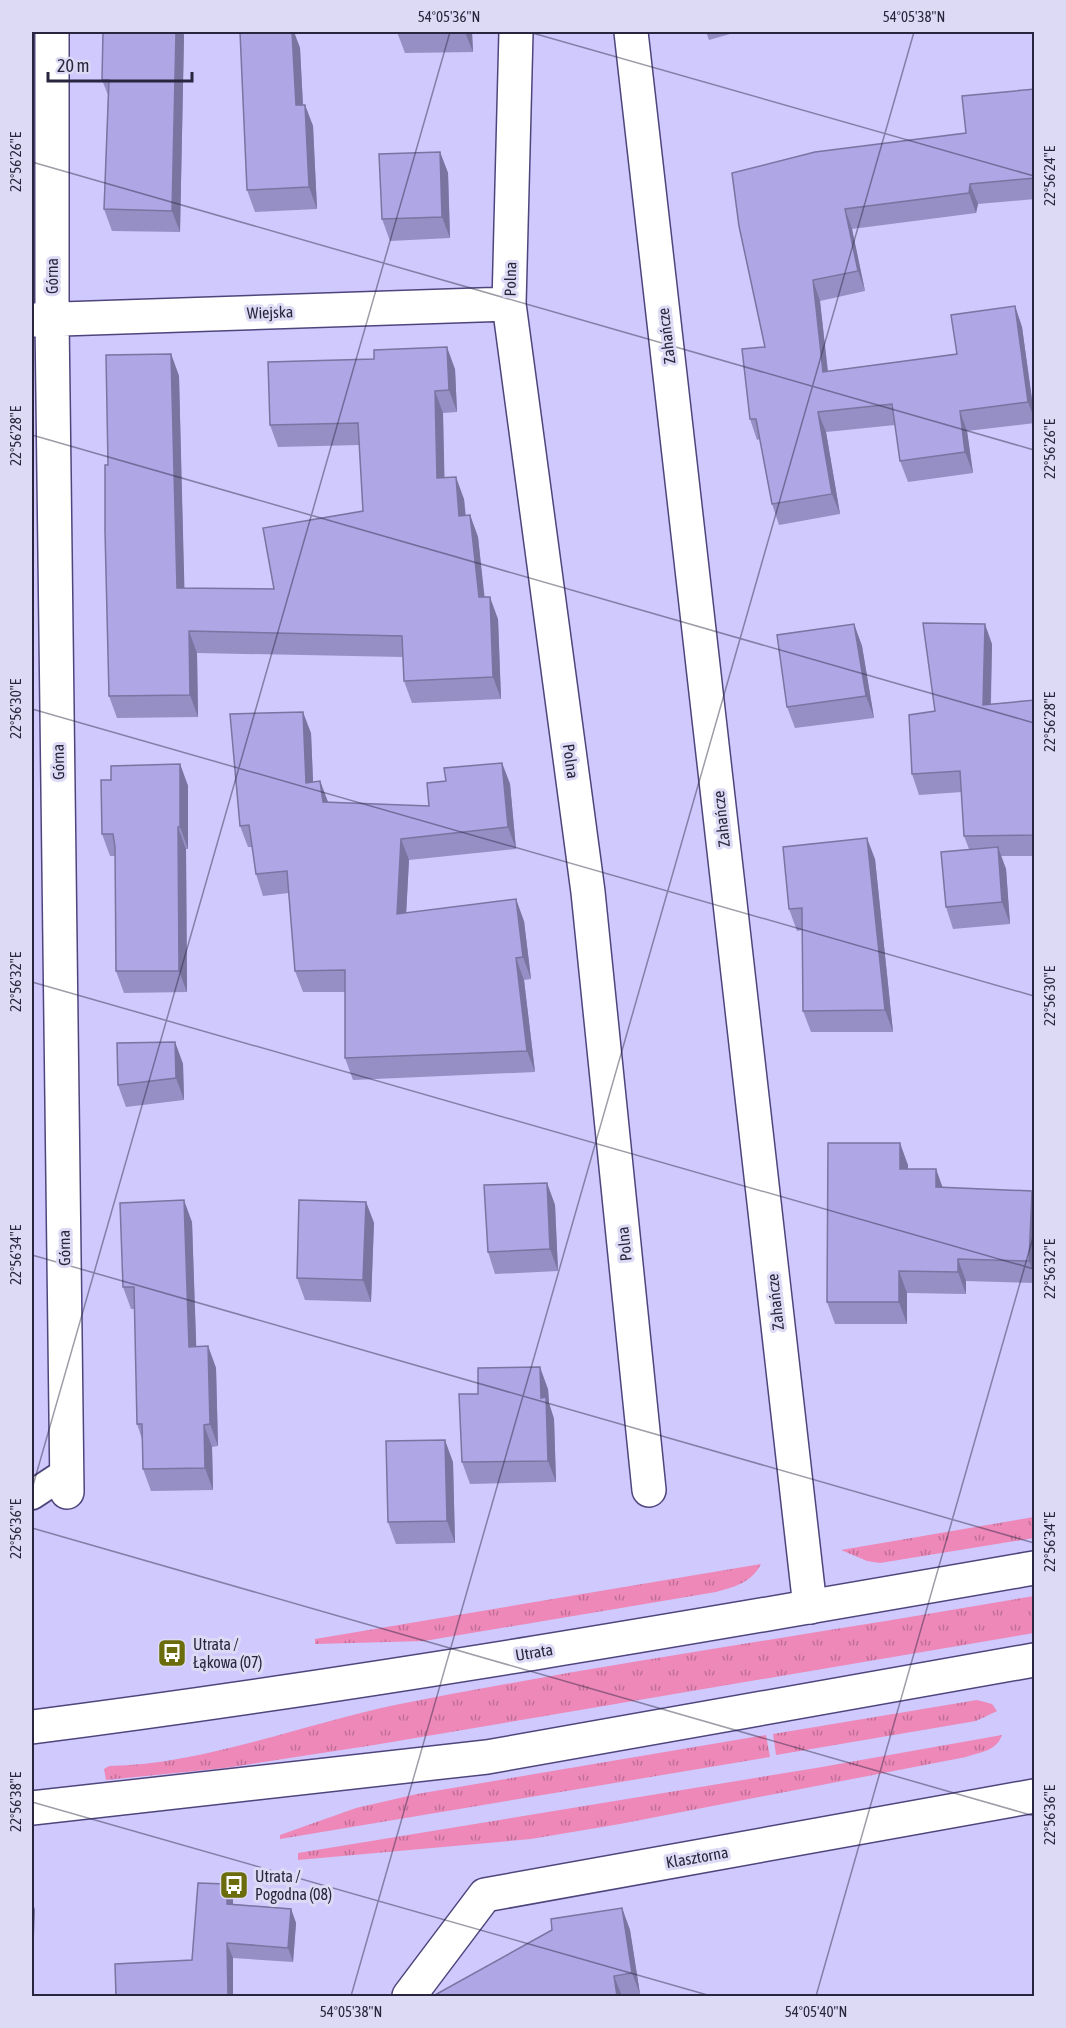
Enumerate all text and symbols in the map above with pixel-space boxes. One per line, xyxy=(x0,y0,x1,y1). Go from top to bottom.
text: 54°05'36"N xyxy=(418,8,480,25)
text: 54°05'38"N xyxy=(883,8,945,25)
scale bar xyxy=(48,45,192,83)
text: 20 m xyxy=(57,55,89,76)
text: 22°56'26"E xyxy=(7,131,24,192)
text: 22°56'24"E xyxy=(1041,145,1058,206)
street label: Górna xyxy=(43,258,61,294)
street label: Polna xyxy=(501,262,519,296)
street label: Wiejska xyxy=(247,302,294,323)
street label: Zahańcze xyxy=(654,307,678,365)
text: 22°56'28"E xyxy=(7,405,24,466)
text: 22°56'26"E xyxy=(1041,418,1058,479)
text: 22°56'30"E xyxy=(7,678,24,739)
text: 22°56'28"E xyxy=(1041,691,1058,752)
street label: Polna xyxy=(560,743,582,779)
street label: Górna xyxy=(49,744,67,780)
street label: Zahańcze xyxy=(709,790,733,848)
text: 22°56'32"E xyxy=(7,951,24,1012)
text: 22°56'30"E xyxy=(1041,965,1058,1026)
text: 22°56'34"E xyxy=(7,1224,24,1285)
street label: Polna xyxy=(613,1226,635,1262)
street label: Górna xyxy=(55,1230,73,1266)
text: 22°56'32"E xyxy=(1041,1238,1058,1299)
street label: Zahańcze xyxy=(763,1273,787,1331)
text: 22°56'36"E xyxy=(7,1498,24,1559)
text: 22°56'34"E xyxy=(1041,1511,1058,1572)
place label: Utrata / Łąkowa (07) xyxy=(193,1635,263,1672)
bus stop icon: Utrata / Łąkowa (07) xyxy=(156,1637,188,1669)
street label: Utrata xyxy=(514,1640,554,1664)
text: 22°56'38"E xyxy=(7,1771,24,1832)
text: 22°56'36"E xyxy=(1041,1784,1058,1845)
street label: Klasztorna xyxy=(665,1843,729,1871)
place label: Utrata / Pogodna (08) xyxy=(255,1867,332,1904)
bus stop icon: Utrata / Pogodna (08) xyxy=(218,1869,250,1901)
text: 54°05'38"N xyxy=(320,2003,382,2020)
text: 54°05'40"N xyxy=(785,2003,847,2020)

